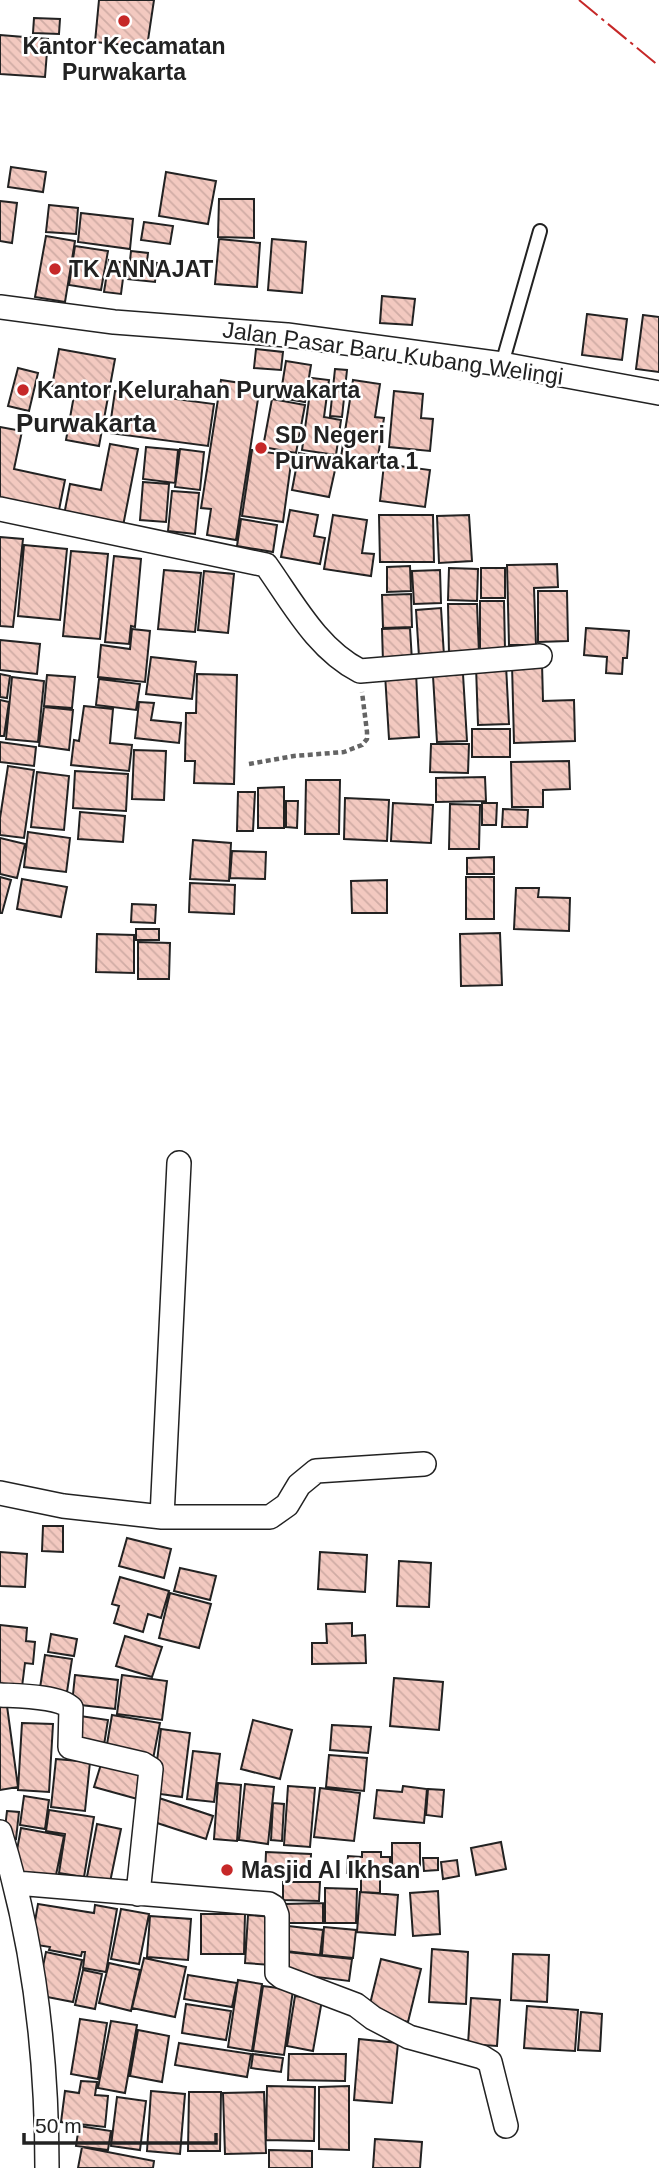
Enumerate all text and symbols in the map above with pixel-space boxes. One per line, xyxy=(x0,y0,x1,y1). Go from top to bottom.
marker: Kantor Kecamatan Purwakarta xyxy=(116,13,132,29)
place label: Kantor Kecamatan Purwakarta xyxy=(22,33,226,85)
place label: TK ANNAJAT xyxy=(69,256,213,282)
marker: TK ANNAJAT xyxy=(47,261,63,277)
street label: Jalan Pasar Baru Kubang Welingi xyxy=(221,316,565,390)
place label: Kantor Kelurahan Purwakarta xyxy=(37,377,361,403)
marker: Kantor Kelurahan Purwakarta xyxy=(15,382,31,398)
district label: Purwakarta xyxy=(16,408,157,438)
place label: SD Negeri Purwakarta 1 xyxy=(275,422,418,474)
marker: SD Negeri Purwakarta 1 xyxy=(253,440,269,456)
place label: Masjid Al Ikhsan xyxy=(241,1857,420,1883)
marker: Masjid Al Ikhsan xyxy=(219,1862,235,1878)
scale bar xyxy=(24,2102,217,2146)
text: 50 m xyxy=(35,2114,82,2137)

